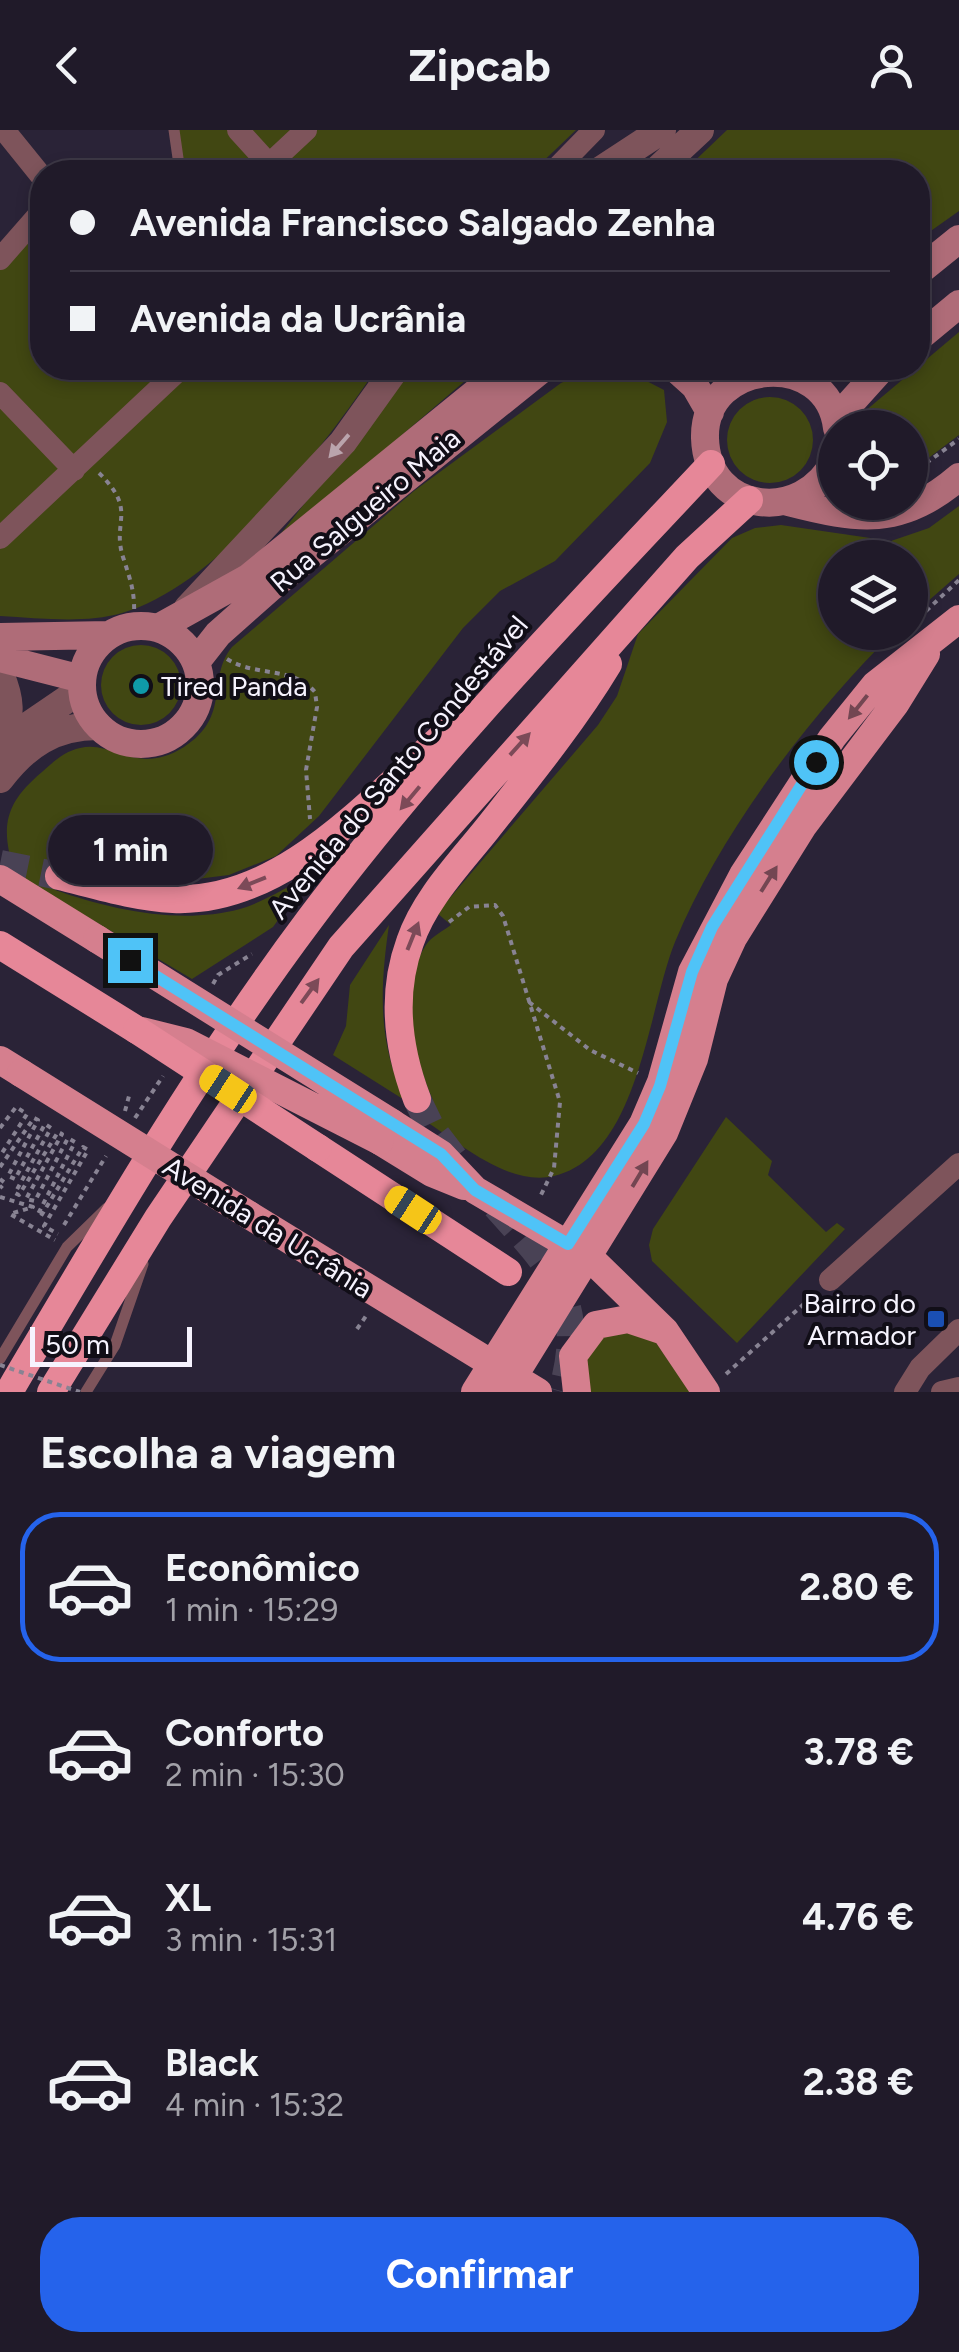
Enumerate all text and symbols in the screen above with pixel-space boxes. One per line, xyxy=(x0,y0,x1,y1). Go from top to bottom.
icon: back xyxy=(40,38,95,93)
text: Zipcab xyxy=(408,38,551,92)
icon: person xyxy=(864,38,919,93)
text: Avenida Francisco Salgado Zenha xyxy=(130,200,716,246)
text: Avenida da Ucrânia xyxy=(130,296,466,342)
map controls xyxy=(818,410,928,650)
button: locate xyxy=(818,410,928,520)
street label: Rua Salgueiro Maia xyxy=(263,421,467,599)
one-way arrow xyxy=(328,433,350,458)
button: layers xyxy=(818,540,928,650)
street label: Avenida do Santo Condestável xyxy=(261,609,535,925)
place label: Tired Panda xyxy=(161,669,308,703)
marker: Tired Panda xyxy=(130,675,152,697)
one-way arrow xyxy=(848,694,869,719)
one-way arrow xyxy=(508,732,530,757)
route start xyxy=(794,740,839,785)
one-way arrow xyxy=(399,785,421,810)
callout: 1 min xyxy=(48,815,212,885)
text: 1 min xyxy=(93,831,168,869)
one-way arrow xyxy=(760,865,778,892)
one-way arrow xyxy=(236,876,266,892)
one-way arrow xyxy=(406,921,422,951)
route end xyxy=(108,938,153,983)
one-way arrow xyxy=(299,978,319,1005)
car xyxy=(195,1060,261,1118)
street label: Avenida da Ucrânia xyxy=(157,1149,379,1305)
one-way arrow xyxy=(631,1160,648,1188)
car xyxy=(380,1181,446,1239)
place label: Bairro do Armador xyxy=(803,1286,917,1352)
marker: Bairro do Armador xyxy=(925,1308,947,1330)
scale bar xyxy=(30,1322,192,1366)
text: 50 m xyxy=(45,1327,110,1361)
text: Escolha a viagem xyxy=(40,1425,396,1479)
icon: car xyxy=(45,1542,135,1632)
text: Econômico xyxy=(165,1545,360,1591)
text: 2.80 € xyxy=(799,1564,914,1610)
text: 1 min · 15:29 xyxy=(165,1591,338,1629)
icon: car xyxy=(45,1707,135,1797)
text: Conforto xyxy=(165,1710,324,1756)
text: 3.78 € xyxy=(804,1729,914,1775)
text: 2 min · 15:30 xyxy=(165,1756,345,1794)
icon: car xyxy=(45,1872,135,1962)
text: XL xyxy=(165,1875,211,1921)
text: 4.76 € xyxy=(802,1894,914,1940)
text: 3 min · 15:31 xyxy=(165,1921,337,1959)
icon: car xyxy=(45,2037,135,2127)
text: Black xyxy=(165,2040,259,2086)
text: 2.38 € xyxy=(803,2059,914,2105)
text: 4 min · 15:32 xyxy=(165,2086,344,2124)
button: Confirmar xyxy=(40,2217,919,2332)

